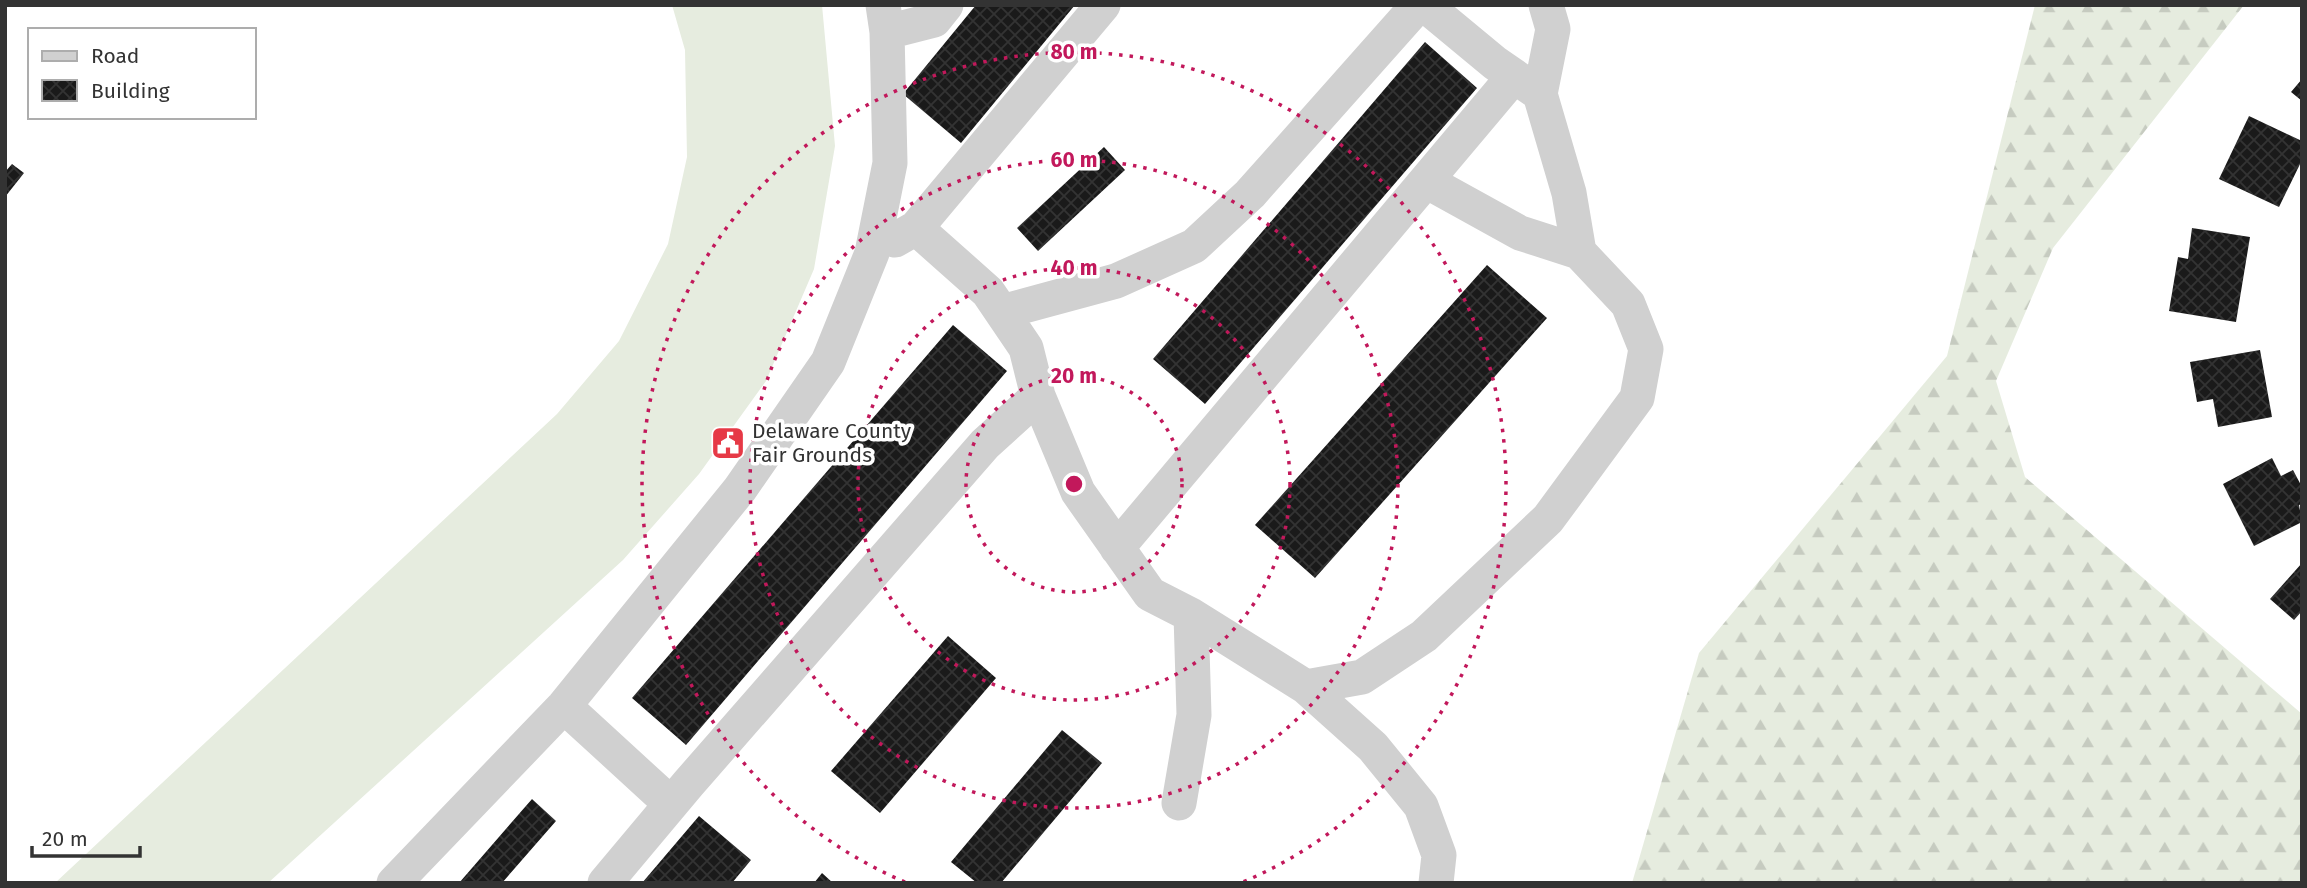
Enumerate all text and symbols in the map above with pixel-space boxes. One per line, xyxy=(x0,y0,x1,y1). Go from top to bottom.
legend xyxy=(28,28,256,119)
text: 80 m xyxy=(1050,39,1098,65)
text: Road xyxy=(91,43,139,69)
text: Building xyxy=(91,78,170,104)
text: 60 m xyxy=(1051,147,1097,173)
text: 40 m xyxy=(1051,255,1097,281)
text: 20 m xyxy=(1051,363,1097,389)
place label: Delaware County Fair Grounds xyxy=(752,418,912,468)
public building icon: Delaware County Fair Grounds xyxy=(709,424,747,462)
centre of rings xyxy=(1062,472,1086,496)
scale bar xyxy=(32,814,140,858)
text: 20 m xyxy=(42,826,88,852)

